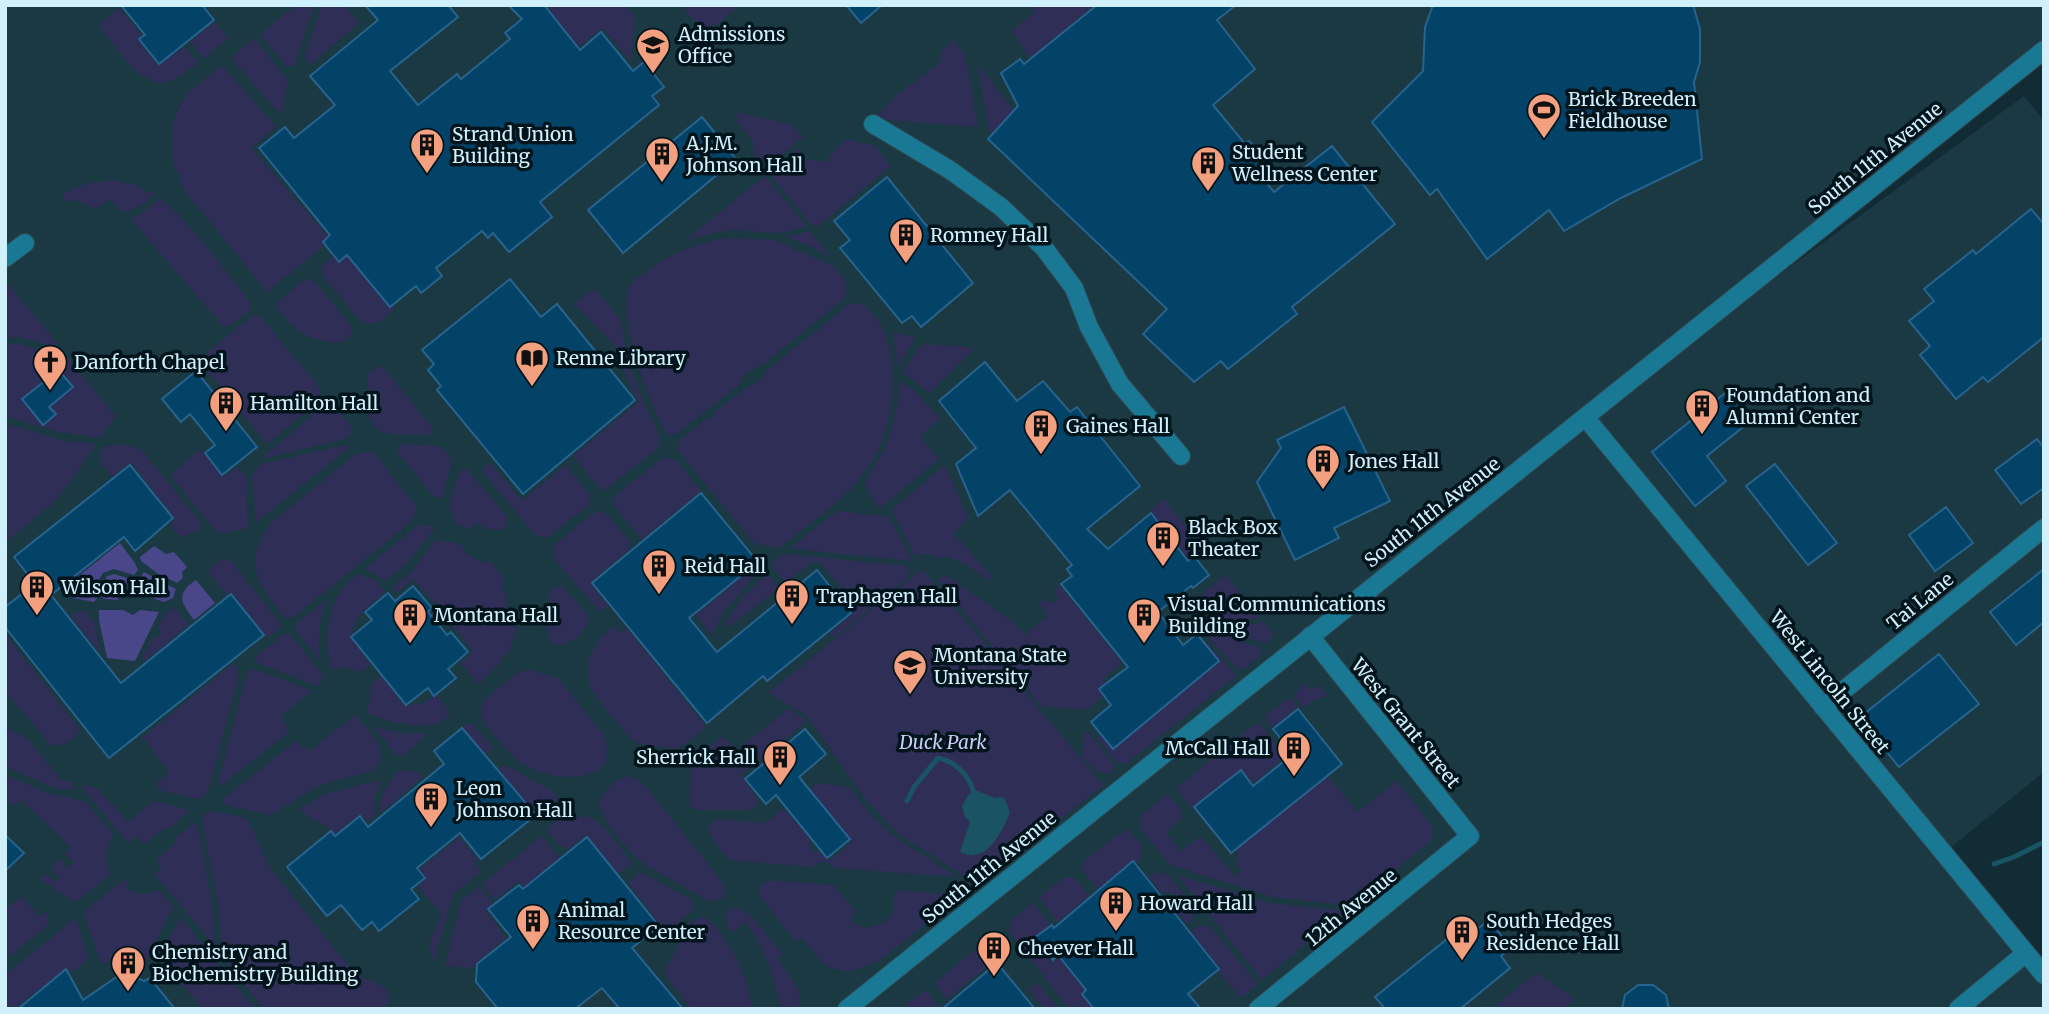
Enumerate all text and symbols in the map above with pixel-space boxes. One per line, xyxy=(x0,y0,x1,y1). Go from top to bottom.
place label: Admissions Office xyxy=(677,22,785,68)
school or university icon: Admissions Office xyxy=(634,26,672,75)
place label: Brick Breeden Fieldhouse xyxy=(1568,87,1697,133)
sports icon: Brick Breeden Fieldhouse xyxy=(1525,91,1563,140)
street label: South 11th Avenue xyxy=(1803,96,1947,219)
place label: Strand Union Building xyxy=(452,122,574,168)
building icon: Strand Union Building xyxy=(408,126,446,175)
place label: A.J.M. Johnson Hall xyxy=(685,131,803,177)
building icon: A.J.M. Johnson Hall xyxy=(643,135,681,184)
place label: Student Wellness Center xyxy=(1231,140,1378,186)
building icon: Student Wellness Center xyxy=(1189,144,1227,193)
building icon: Romney Hall xyxy=(887,216,925,265)
place label: Romney Hall xyxy=(930,223,1048,247)
library icon: Renne Library xyxy=(513,339,551,388)
church icon: Danforth Chapel xyxy=(31,343,69,392)
place label: Renne Library xyxy=(556,346,686,370)
place label: Danforth Chapel xyxy=(74,350,225,374)
place label: Foundation and Alumni Center xyxy=(1725,383,1870,429)
building icon: Hamilton Hall xyxy=(207,384,245,433)
building icon: Foundation and Alumni Center xyxy=(1683,387,1721,436)
place label: Hamilton Hall xyxy=(250,391,378,415)
building icon: Gaines Hall xyxy=(1022,407,1060,456)
place label: Gaines Hall xyxy=(1066,414,1170,438)
building icon: Jones Hall xyxy=(1304,442,1342,491)
place label: Jones Hall xyxy=(1347,449,1439,473)
street label: South 11th Avenue xyxy=(1359,451,1505,572)
place label: Black Box Theater xyxy=(1188,515,1279,561)
building icon: Black Box Theater xyxy=(1144,519,1182,568)
building icon: Reid Hall xyxy=(640,547,678,596)
place label: Reid Hall xyxy=(684,554,766,578)
street label: Tai Lane xyxy=(1882,567,1958,635)
building icon: Wilson Hall xyxy=(18,568,56,617)
place label: Wilson Hall xyxy=(60,575,167,599)
building icon: Traphagen Hall xyxy=(773,577,811,626)
place label: Traphagen Hall xyxy=(816,584,957,608)
place label: Visual Communications Building xyxy=(1167,592,1386,638)
building icon: Montana Hall xyxy=(391,596,429,645)
building icon: Visual Communications Building xyxy=(1125,596,1163,645)
place label: Montana Hall xyxy=(434,603,558,627)
street label: West Lincoln Street xyxy=(1764,605,1896,759)
place label: Montana State University xyxy=(934,643,1067,689)
school or university icon: Montana State University xyxy=(891,647,929,696)
street label: West Grant Street xyxy=(1346,653,1466,793)
building icon: McCall Hall xyxy=(1275,729,1313,778)
park label: Duck Park xyxy=(898,730,987,754)
place label: McCall Hall xyxy=(1165,736,1270,760)
building icon: Sherrick Hall xyxy=(761,738,799,787)
place label: Sherrick Hall xyxy=(636,745,756,769)
place label: Leon Johnson Hall xyxy=(455,776,573,822)
building icon: Leon Johnson Hall xyxy=(412,780,450,829)
street label: South 11th Avenue xyxy=(917,805,1061,928)
street label: 12th Avenue xyxy=(1301,863,1402,951)
building icon: Howard Hall xyxy=(1097,884,1135,933)
place label: Howard Hall xyxy=(1140,891,1253,915)
place label: Animal Resource Center xyxy=(557,898,706,944)
building icon: Animal Resource Center xyxy=(514,902,552,951)
place label: South Hedges Residence Hall xyxy=(1486,909,1620,955)
building icon: South Hedges Residence Hall xyxy=(1443,913,1481,962)
building icon: Cheever Hall xyxy=(975,929,1013,978)
place label: Cheever Hall xyxy=(1018,936,1134,960)
place label: Chemistry and Biochemistry Building xyxy=(152,940,359,986)
building icon: Chemistry and Biochemistry Building xyxy=(109,944,147,993)

